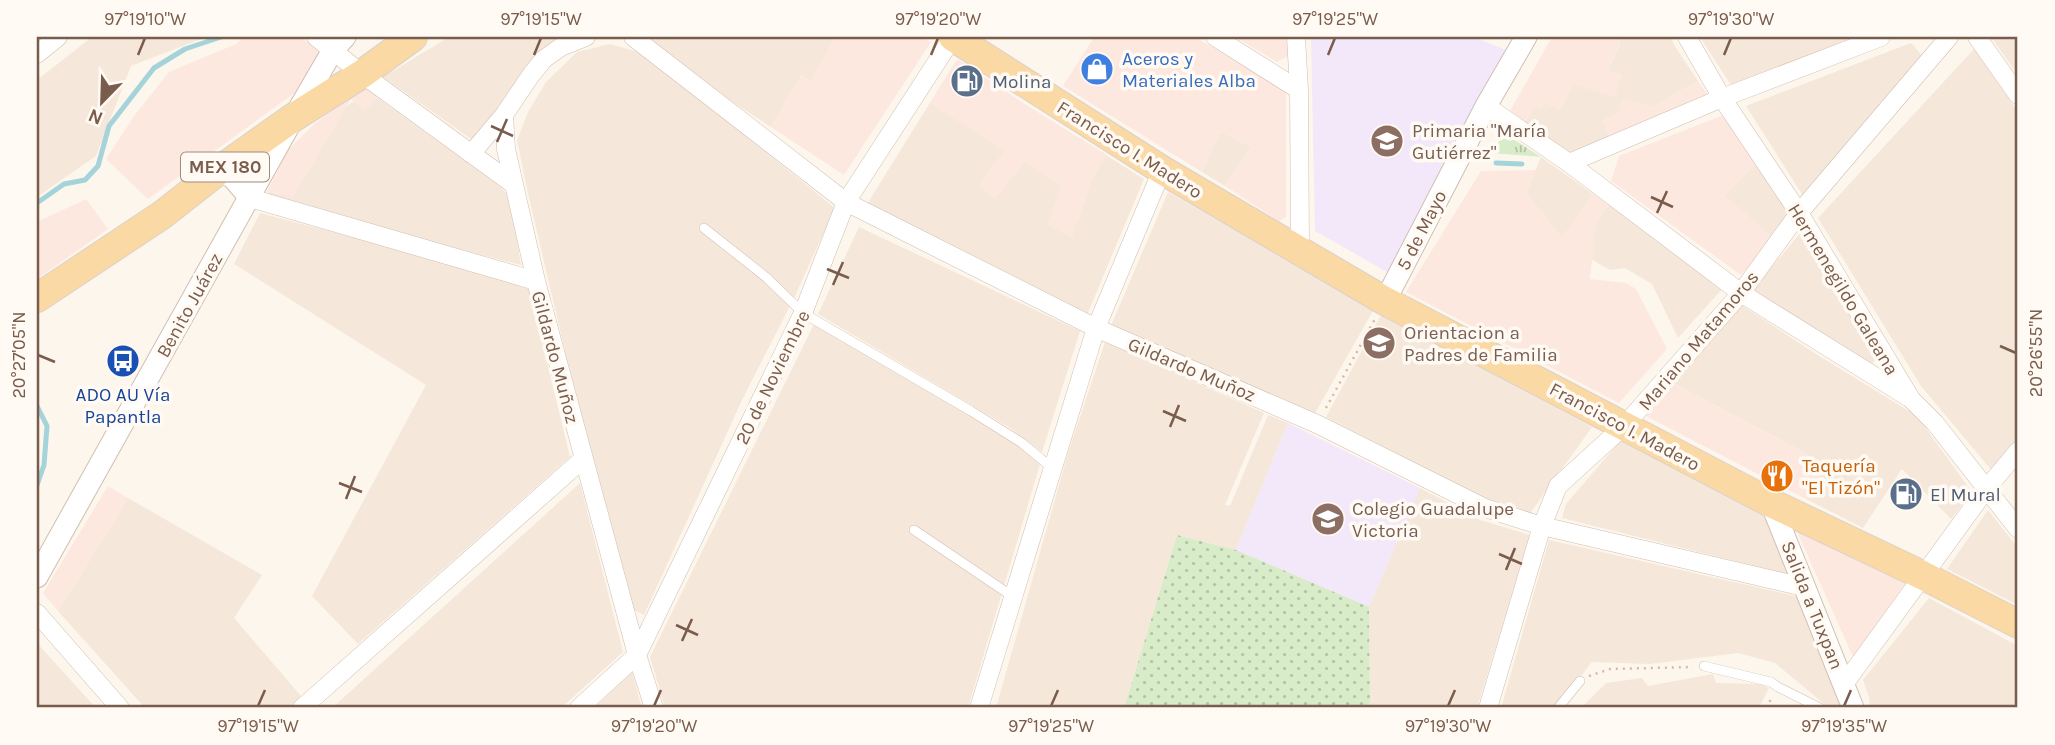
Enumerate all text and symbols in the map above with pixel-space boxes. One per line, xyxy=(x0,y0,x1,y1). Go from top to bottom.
text: 97°19'10"W xyxy=(104,8,186,30)
text: 97°19'15"W xyxy=(500,8,582,30)
text: 97°19'20"W xyxy=(895,8,981,30)
text: 97°19'25"W xyxy=(1292,8,1378,30)
text: 97°19'30"W xyxy=(1688,8,1774,30)
place label: Aceros y Materiales Alba xyxy=(1122,48,1256,92)
shop icon: Aceros y Materiales Alba xyxy=(1078,50,1116,88)
fuel station icon: Molina xyxy=(948,62,986,100)
north arrow xyxy=(66,66,136,136)
place label: Molina xyxy=(992,71,1051,93)
street label: Francisco I. Madero xyxy=(1053,96,1206,203)
text: N xyxy=(85,104,106,130)
place label: Primaria "María Gutiérrez" xyxy=(1412,120,1546,164)
school or university icon: Primaria "María Gutiérrez" xyxy=(1368,122,1406,160)
road number: MEX 180 xyxy=(181,152,269,182)
street label: 5 de Mayo xyxy=(1392,187,1451,274)
street label: Hermenegildo Galeana xyxy=(1783,200,1903,379)
street label: Benito Juárez xyxy=(152,249,228,362)
street label: Mariano Matamoros xyxy=(1634,266,1764,415)
street label: Gildardo Muñoz xyxy=(527,289,583,426)
street label: 20 de Noviembre xyxy=(731,307,815,448)
text: 20°26'55"N xyxy=(2025,309,2047,397)
text: 20°27'05"N xyxy=(8,311,30,399)
place label: Orientacion a Padres de Familia xyxy=(1404,322,1558,366)
school or university icon: Orientacion a Padres de Familia xyxy=(1360,324,1398,362)
street label: Gildardo Muñoz xyxy=(1125,333,1259,407)
bus stop icon: ADO AU Vía Papantla xyxy=(104,342,142,380)
street label: Francisco I. Madero xyxy=(1546,378,1703,476)
place label: ADO AU Vía Papantla xyxy=(76,384,170,428)
place label: Taquería "El Tizón" xyxy=(1802,455,1880,499)
restaurant icon: Taquería "El Tizón" xyxy=(1758,457,1796,495)
fuel station icon: El Mural xyxy=(1887,475,1925,513)
place label: El Mural xyxy=(1930,484,2001,506)
place label: Colegio Guadalupe Victoria xyxy=(1352,498,1514,542)
school or university icon: Colegio Guadalupe Victoria xyxy=(1309,500,1347,538)
street label: Salida a Tuxpan xyxy=(1776,538,1848,673)
text: 97°19'15"W xyxy=(217,715,299,737)
text: 97°19'20"W xyxy=(611,715,697,737)
text: 97°19'25"W xyxy=(1008,715,1094,737)
text: 97°19'30"W xyxy=(1405,715,1491,737)
text: 97°19'35"W xyxy=(1801,715,1887,737)

